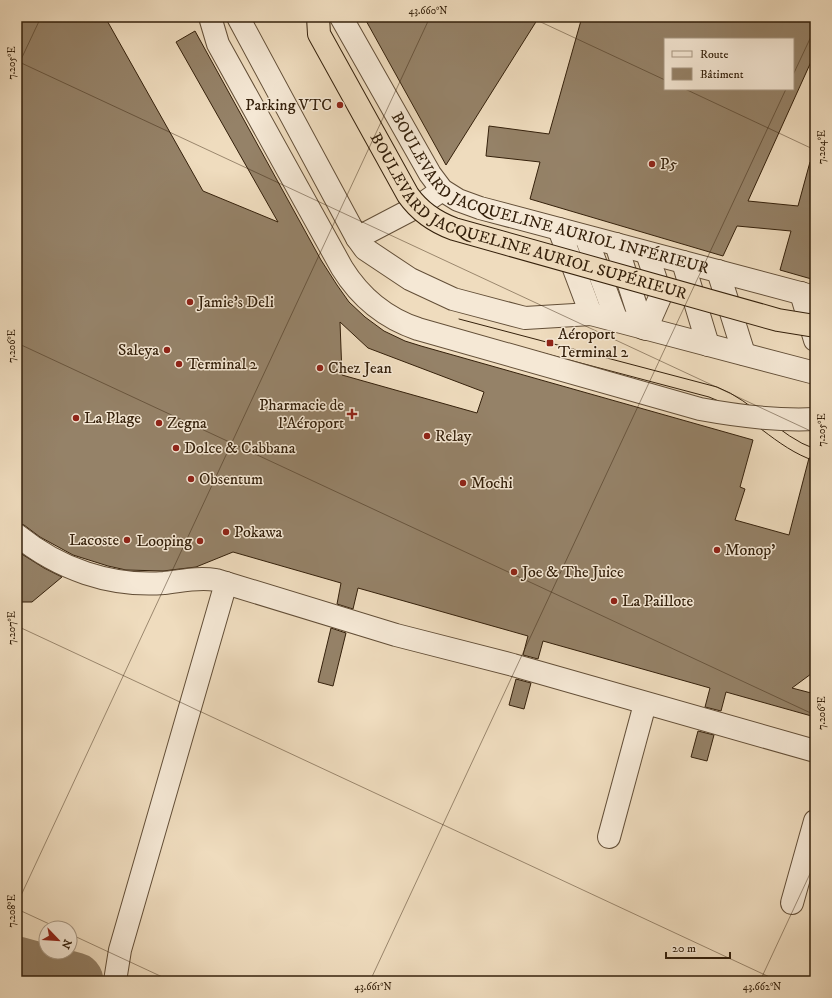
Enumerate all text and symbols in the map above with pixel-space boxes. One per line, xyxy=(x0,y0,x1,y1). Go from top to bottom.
text: 43.660°N xyxy=(408,5,448,17)
legend xyxy=(664,38,794,90)
text: 7.205°E xyxy=(6,46,18,80)
text: Route xyxy=(700,47,728,62)
text: Bâtiment xyxy=(700,67,744,82)
place label: Parking VTC xyxy=(245,95,332,115)
marker: Parking VTC xyxy=(335,100,345,110)
street label: BOULEVARD JACQUELINE AURIOL INFÉRIEUR xyxy=(387,108,712,278)
street label: BOULEVARD JACQUELINE AURIOL SUPÉRIEUR xyxy=(366,129,690,304)
text: 7.204°E xyxy=(816,130,828,164)
place label: P5 xyxy=(660,154,677,174)
marker: P5 xyxy=(647,159,657,169)
place label: Jamie's Deli xyxy=(196,292,274,312)
marker: Jamie's Deli xyxy=(185,297,195,307)
place label: Aéroport Terminal 2 xyxy=(558,324,629,362)
text: 7.206°E xyxy=(6,329,18,363)
marker: Aéroport Terminal 2 xyxy=(545,338,555,348)
place label: Saleya xyxy=(118,340,159,360)
marker: Saleya xyxy=(162,345,172,355)
place label: Terminal 2 xyxy=(187,354,258,374)
place label: Chez Jean xyxy=(328,358,392,378)
marker: Terminal 2 xyxy=(174,359,184,369)
marker: Chez Jean xyxy=(315,363,325,373)
place label: Pharmacie de l'Aéroport xyxy=(259,395,344,433)
place label: La Plage xyxy=(84,408,141,428)
marker: Pharmacie de l'Aéroport xyxy=(347,409,357,419)
marker: La Plage xyxy=(71,413,81,423)
place label: Zegna xyxy=(167,413,207,433)
text: 7.205°E xyxy=(816,413,828,447)
marker: Zegna xyxy=(154,418,164,428)
place label: Relay xyxy=(435,426,472,446)
marker: Relay xyxy=(422,431,432,441)
place label: Dolce & Cabbana xyxy=(184,438,296,458)
marker: Dolce & Cabbana xyxy=(171,443,181,453)
place label: Obsentum xyxy=(199,469,263,489)
place label: Mochi xyxy=(471,473,513,493)
marker: Obsentum xyxy=(186,474,196,484)
marker: Mochi xyxy=(458,478,468,488)
place label: Pokawa xyxy=(234,522,283,542)
marker: Pokawa xyxy=(221,527,231,537)
place label: Lacoste xyxy=(69,530,119,550)
place label: Looping xyxy=(137,531,192,551)
marker: Lacoste xyxy=(122,535,132,545)
marker: Looping xyxy=(195,536,205,546)
place label: Monop' xyxy=(725,540,775,560)
marker: Monop' xyxy=(712,545,722,555)
place label: Joe & The Juice xyxy=(520,562,624,582)
marker: Joe & The Juice xyxy=(509,567,519,577)
place label: La Paillote xyxy=(622,591,693,611)
marker: La Paillote xyxy=(609,596,619,606)
text: 7.207°E xyxy=(6,611,18,645)
text: 7.206°E xyxy=(816,696,828,730)
text: 7.208°E xyxy=(6,894,18,928)
north arrow xyxy=(38,920,78,960)
scale bar xyxy=(666,934,730,960)
text: N xyxy=(58,937,74,951)
text: 20 m xyxy=(672,941,696,956)
text: 43.661°N xyxy=(354,981,392,993)
text: 43.662°N xyxy=(743,981,781,993)

